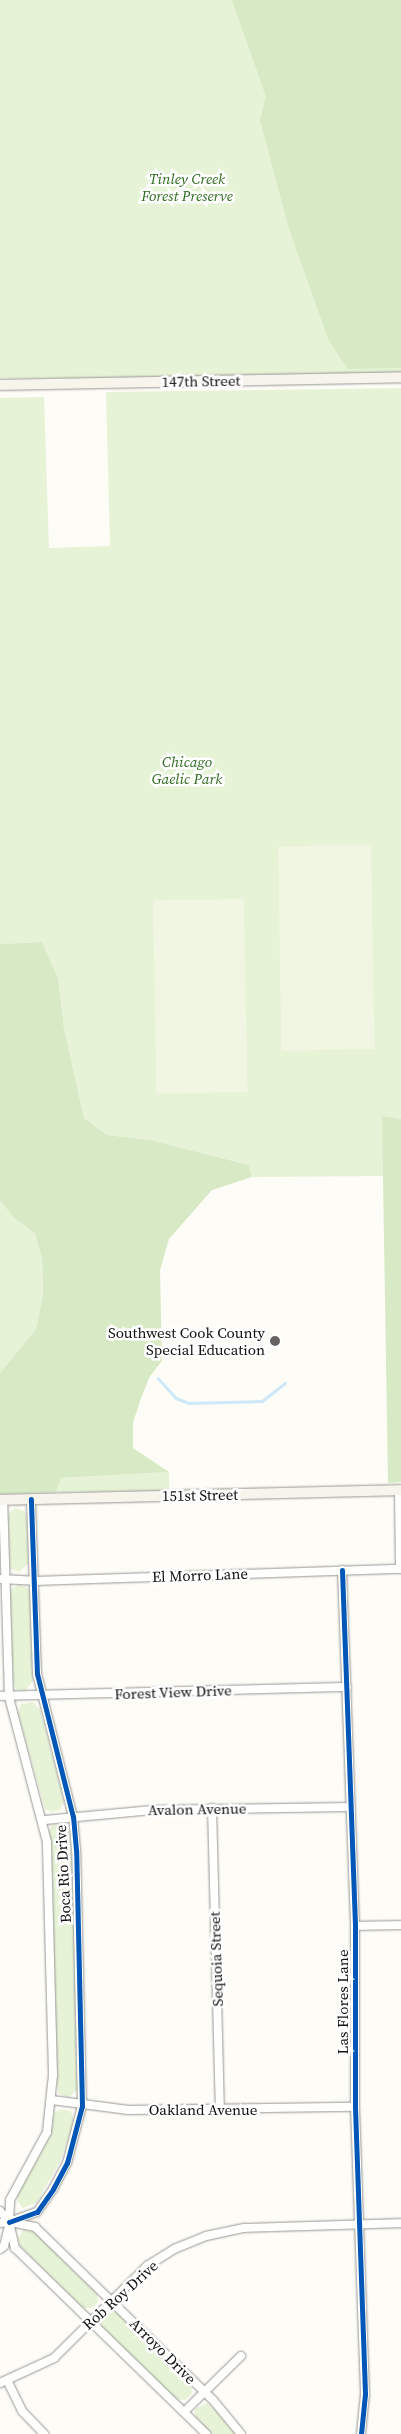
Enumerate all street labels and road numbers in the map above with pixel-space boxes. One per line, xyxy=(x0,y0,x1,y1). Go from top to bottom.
street label: 147th Street xyxy=(162,371,240,391)
street label: 151st Street xyxy=(162,1485,238,1505)
street label: El Morro Lane xyxy=(152,1564,248,1586)
street label: Forest View Drive xyxy=(114,1681,232,1703)
street label: Avalon Avenue xyxy=(148,1799,246,1819)
street label: Boca Rio Drive xyxy=(51,1824,75,1924)
street label: Sequoia Street xyxy=(205,1911,227,2007)
street label: Las Flores Lane xyxy=(334,1949,352,2055)
street label: Oakland Avenue xyxy=(149,2101,257,2119)
street label: Rob Roy Drive xyxy=(79,2257,161,2333)
street label: Arroyo Drive xyxy=(126,2314,200,2388)

